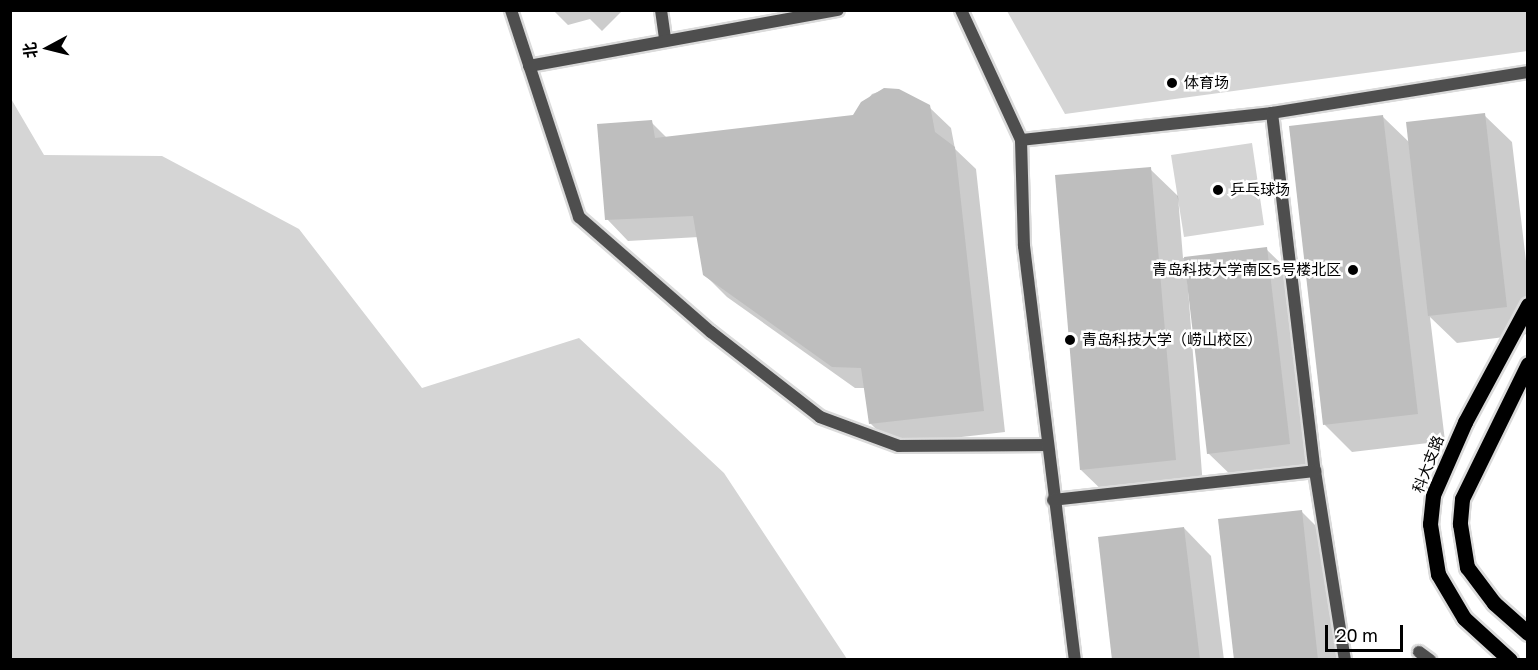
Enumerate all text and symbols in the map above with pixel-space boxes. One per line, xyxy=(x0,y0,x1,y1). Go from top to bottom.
north arrow xyxy=(18,18,78,78)
text: 北 xyxy=(19,41,41,59)
place label: 体育场 xyxy=(1184,74,1229,92)
marker: 体育场 xyxy=(1165,76,1179,90)
place label: 乒乓球场 xyxy=(1230,181,1290,199)
marker: 乒乓球场 xyxy=(1211,183,1225,197)
place label: 青岛科技大学南区5号楼北区 xyxy=(1152,261,1341,279)
marker: 青岛科技大学南区5号楼北区 xyxy=(1346,263,1360,277)
place label: 青岛科技大学（崂山校区） xyxy=(1082,331,1262,349)
marker: 青岛科技大学（崂山校区） xyxy=(1063,333,1077,347)
street label: 科大支路 xyxy=(1409,433,1447,495)
scale bar xyxy=(1328,613,1406,651)
text: 20 m xyxy=(1336,624,1378,646)

